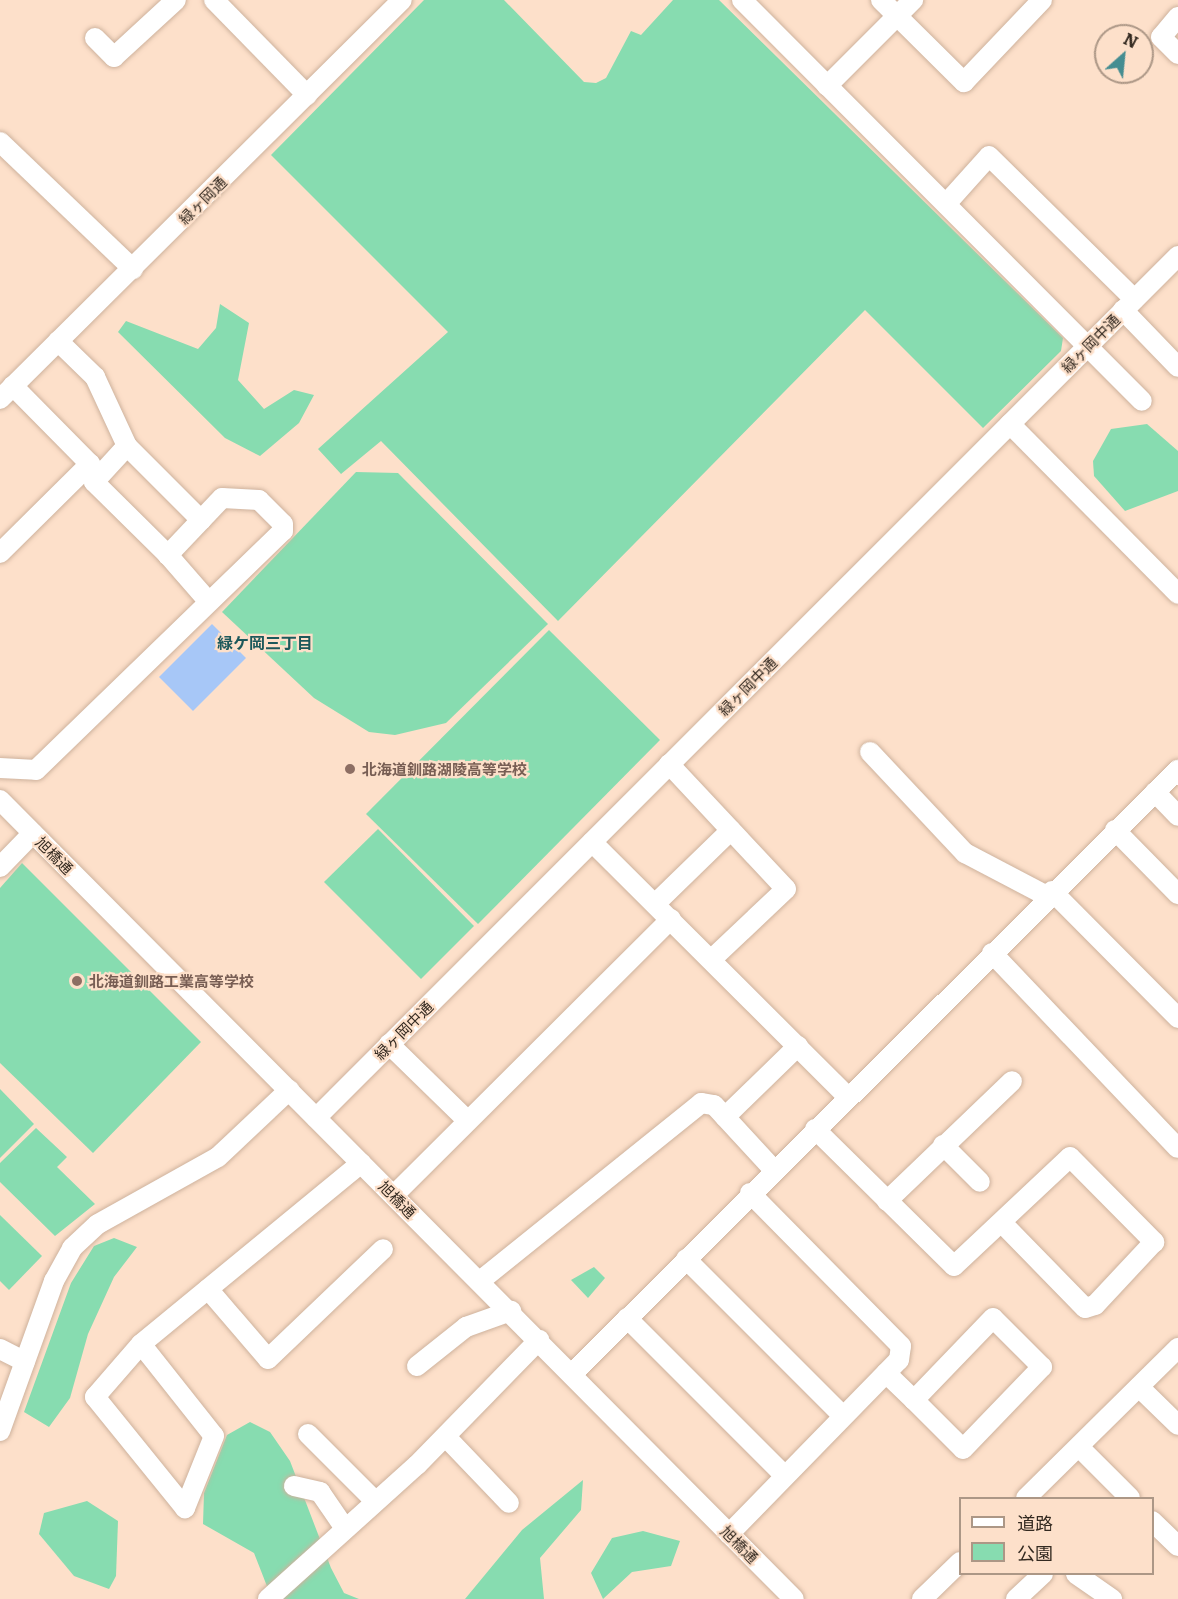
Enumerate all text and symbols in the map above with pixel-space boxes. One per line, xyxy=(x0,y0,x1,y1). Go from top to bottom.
north arrow xyxy=(1094,24,1154,84)
text: N xyxy=(1120,26,1143,53)
street label: 緑ヶ岡通 xyxy=(174,172,230,228)
street label: 緑ヶ岡中通 xyxy=(1057,310,1123,376)
district label: 緑ケ岡三丁目 xyxy=(217,632,313,652)
street label: 緑ヶ岡中通 xyxy=(714,653,780,719)
place label: 北海道釧路湖陵高等学校 xyxy=(362,760,527,778)
marker: 北海道釧路湖陵高等学校 xyxy=(343,762,357,776)
street label: 旭橋通 xyxy=(33,833,77,877)
place label: 北海道釧路工業高等学校 xyxy=(89,972,254,990)
marker: 北海道釧路工業高等学校 xyxy=(70,974,84,988)
street label: 緑ヶ岡中通 xyxy=(370,997,436,1063)
street label: 旭橋通 xyxy=(376,1177,420,1221)
legend xyxy=(959,1497,1154,1575)
text: 道路 xyxy=(1017,1509,1053,1536)
street label: 旭橋通 xyxy=(718,1522,762,1566)
text: 公園 xyxy=(1017,1539,1053,1566)

